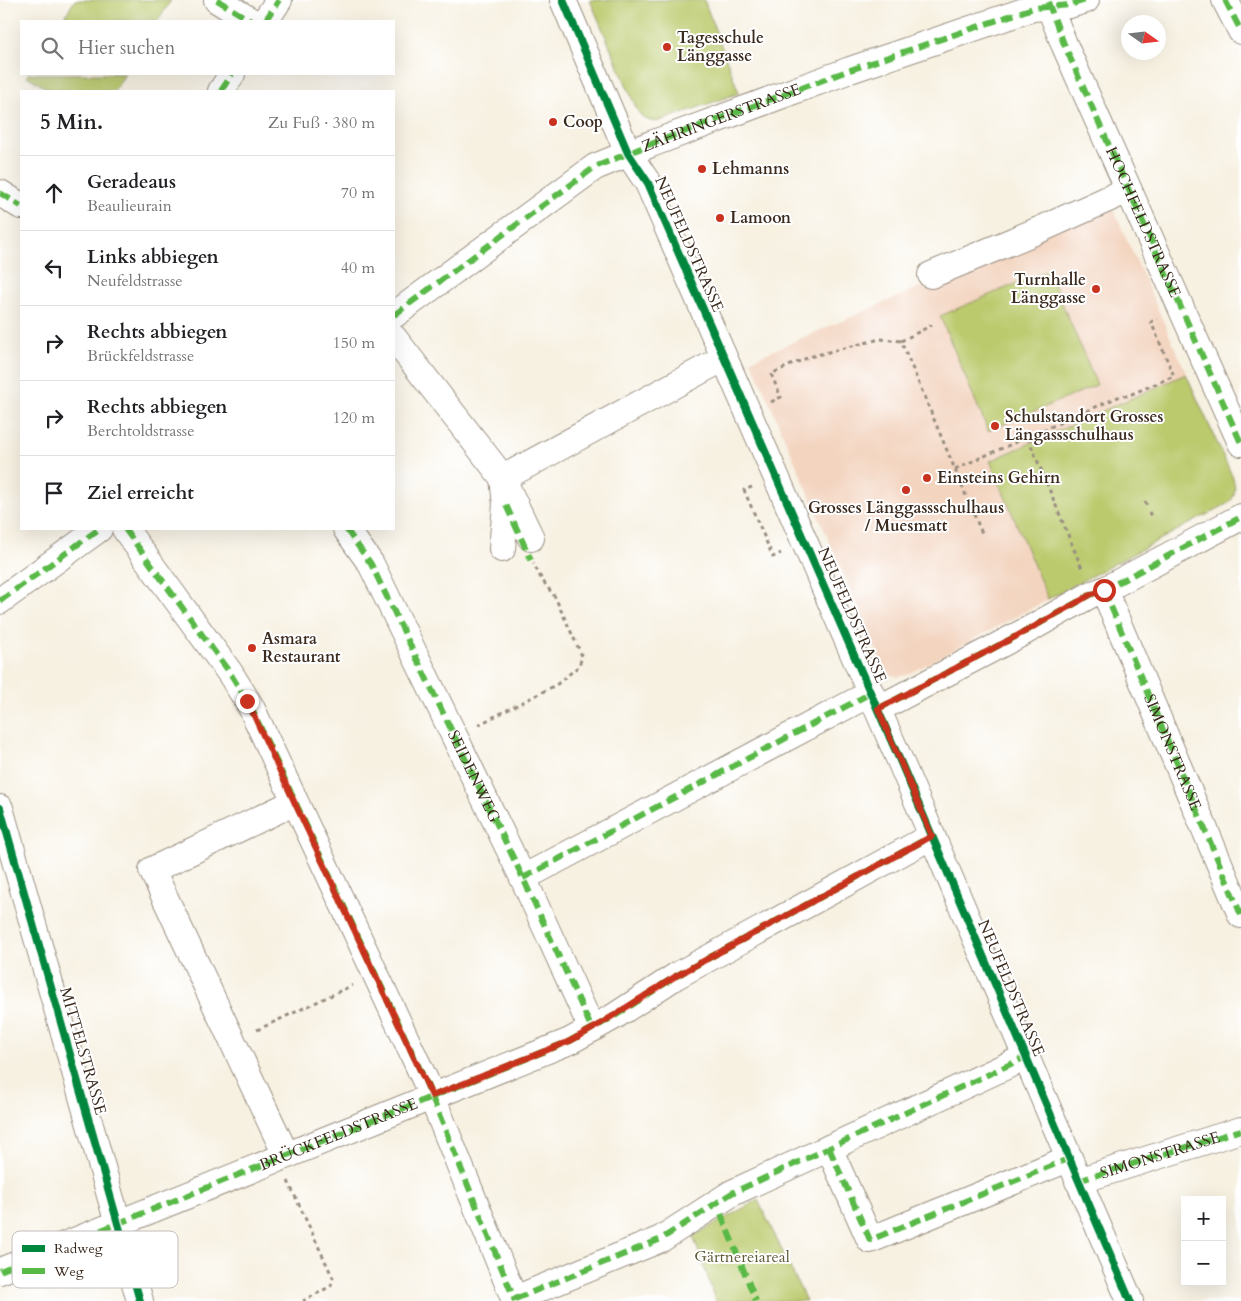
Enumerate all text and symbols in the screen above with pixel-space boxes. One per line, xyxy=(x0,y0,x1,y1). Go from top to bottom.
north arrow xyxy=(1121,15,1166,60)
search box xyxy=(20,20,395,75)
place label: Tagesschule Länggasse xyxy=(677,27,764,67)
icon: search xyxy=(38,34,66,62)
text: Hier suchen xyxy=(78,35,175,61)
marker: Tagesschule Länggasse xyxy=(661,41,673,53)
street label: ZÄHRINGERSTRASSE xyxy=(638,78,804,158)
text: 5 Min. xyxy=(40,108,103,137)
place label: Coop xyxy=(563,111,603,133)
text: Zu Fuß · 380 m xyxy=(268,112,375,134)
marker: Coop xyxy=(547,116,559,128)
street label: HOCHFELDSTRASSE xyxy=(1100,143,1186,301)
place label: Lehmanns xyxy=(712,158,789,180)
marker: Lehmanns xyxy=(696,163,708,175)
text: Geradeaus xyxy=(87,169,176,195)
street label: NEUFELDSTRASSE xyxy=(649,173,729,315)
icon: ahead xyxy=(40,179,68,207)
text: 70 m xyxy=(341,182,375,204)
text: Beaulieurain xyxy=(87,195,172,217)
place label: Lamoon xyxy=(730,207,792,229)
marker: Lamoon xyxy=(714,212,726,224)
text: Links abbiegen xyxy=(87,244,219,270)
icon: left xyxy=(40,254,68,282)
text: 40 m xyxy=(341,257,375,279)
place label: Turnhalle Länggasse xyxy=(1011,269,1086,309)
text: Neufeldstrasse xyxy=(87,270,183,292)
marker: Turnhalle Länggasse xyxy=(1090,283,1102,295)
text: Rechts abbiegen xyxy=(87,319,228,345)
icon: right xyxy=(40,329,68,357)
text: 150 m xyxy=(333,332,375,354)
text: Brückfeldstrasse xyxy=(87,345,194,367)
text: Rechts abbiegen xyxy=(87,394,228,420)
icon: right xyxy=(40,404,68,432)
place label: Schulstandort Grosses Längassschulhaus xyxy=(1005,406,1164,446)
text: 120 m xyxy=(333,407,375,429)
text: Berchtoldstrasse xyxy=(87,420,194,442)
marker: Schulstandort Grosses Längassschulhaus xyxy=(989,420,1001,432)
place label: Einsteins Gehirn xyxy=(937,467,1061,489)
marker: Einsteins Gehirn xyxy=(921,472,933,484)
icon: arrive xyxy=(40,479,68,507)
text: Ziel erreicht xyxy=(87,480,194,506)
marker: Grosses Länggassschulhaus / Muesmatt xyxy=(900,484,912,496)
place label: Grosses Länggassschulhaus / Muesmatt xyxy=(808,497,1004,537)
street label: NEUFELDSTRASSE xyxy=(812,544,892,686)
route start xyxy=(1093,579,1116,602)
place label: Asmara Restaurant xyxy=(262,628,341,668)
marker: Asmara Restaurant xyxy=(246,642,258,654)
route end xyxy=(236,690,259,713)
street label: SIMONSTRASSE xyxy=(1138,691,1207,814)
street label: SEIDENWEG xyxy=(442,727,506,827)
street label: NEUFELDSTRASSE xyxy=(972,916,1050,1060)
street label: MITTELSTRASSE xyxy=(54,985,112,1117)
street label: BRÜCKFELDSTRASSE xyxy=(256,1093,421,1176)
street label: SIMONSTRASSE xyxy=(1098,1126,1223,1184)
map controls xyxy=(1181,1196,1226,1286)
button: + xyxy=(1181,1196,1226,1241)
legend xyxy=(12,1231,178,1288)
text: Radweg xyxy=(54,1239,103,1258)
button: − xyxy=(1181,1241,1226,1286)
park label: Gärtnereiareal xyxy=(694,1246,790,1268)
text: Weg xyxy=(53,1262,84,1281)

